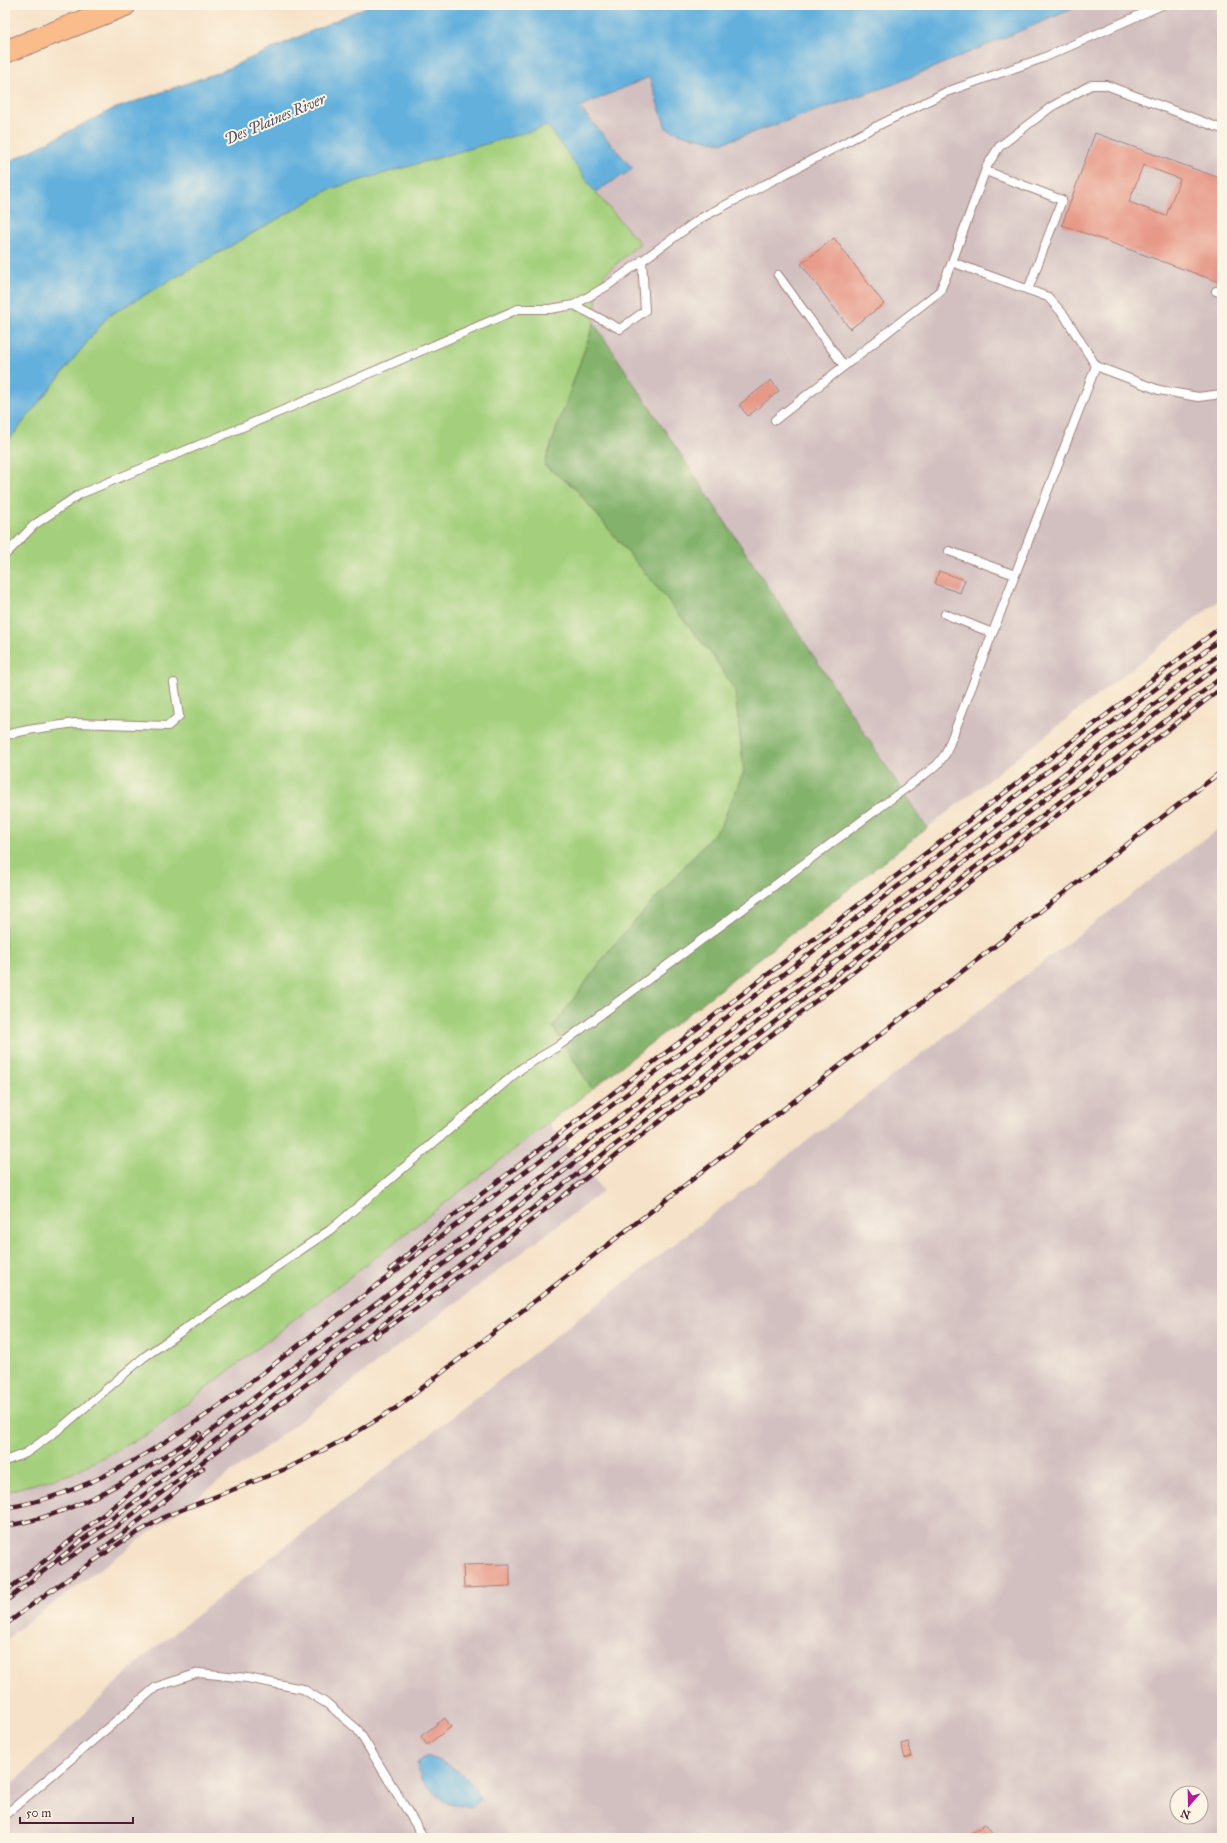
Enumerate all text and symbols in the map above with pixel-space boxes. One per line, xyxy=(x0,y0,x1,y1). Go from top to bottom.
water label: Des Plaines River xyxy=(222,89,329,148)
north arrow xyxy=(1169,1785,1209,1825)
scale bar xyxy=(20,1799,133,1825)
text: 50 m xyxy=(26,1806,51,1820)
text: N xyxy=(1179,1806,1192,1822)

